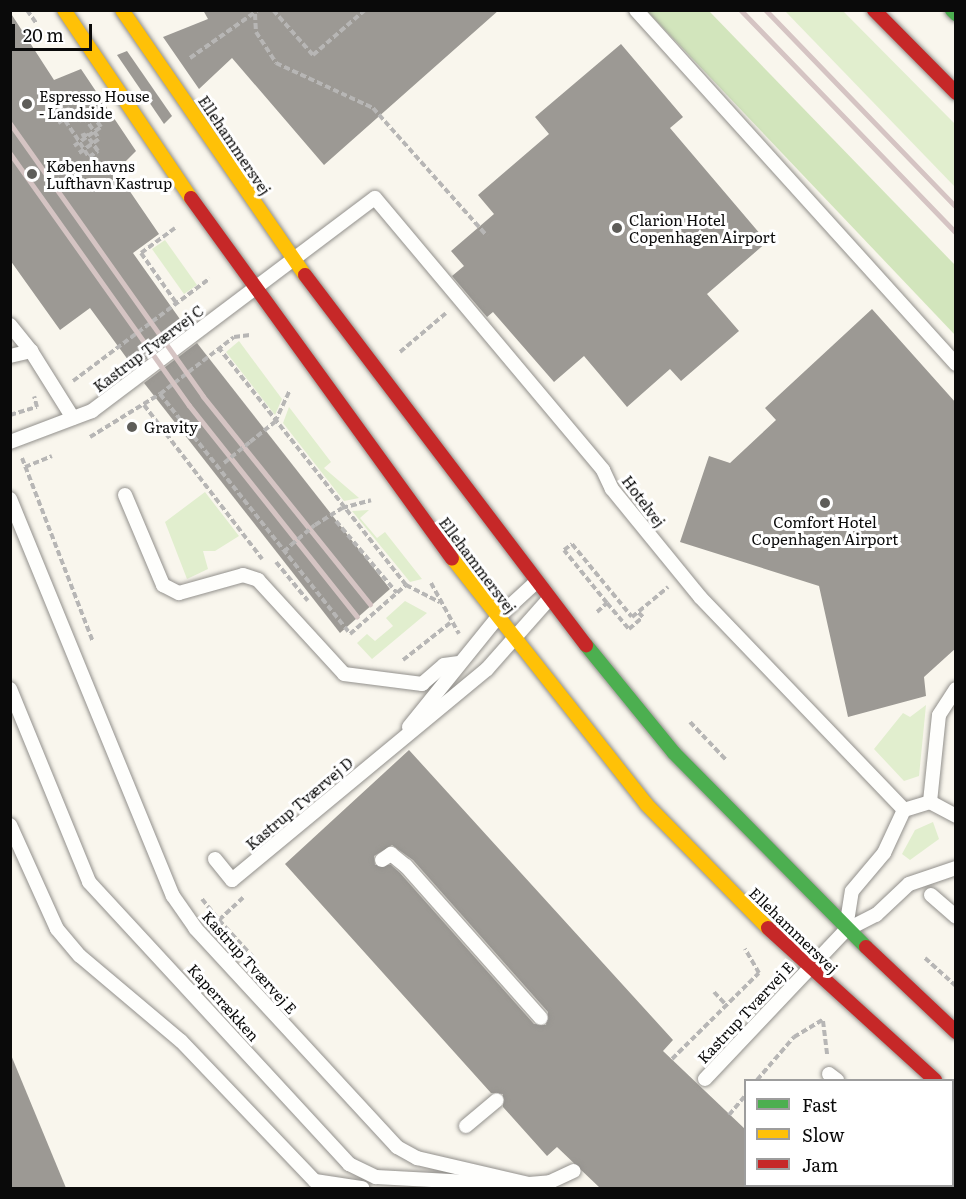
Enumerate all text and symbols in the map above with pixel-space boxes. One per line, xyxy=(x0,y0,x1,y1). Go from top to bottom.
scale bar xyxy=(15,12,94,50)
text: 20 m xyxy=(23,21,64,48)
place label: Espresso House - Landside xyxy=(39,86,150,121)
street label: Ellehammersvej xyxy=(195,92,275,198)
marker: Espresso House - Landside xyxy=(20,97,34,111)
place label: Københavns Lufthavn Kastrup xyxy=(46,156,172,191)
marker: Københavns Lufthavn Kastrup xyxy=(23,165,41,183)
place label: Clarion Hotel Copenhagen Airport xyxy=(629,210,776,245)
marker: Clarion Hotel Copenhagen Airport xyxy=(610,221,624,235)
street label: Kastrup Tværvej C xyxy=(89,301,207,395)
place label: Gravity xyxy=(144,418,198,436)
marker: Gravity xyxy=(125,420,139,434)
street label: Hotelvej xyxy=(619,472,669,530)
marker: Comfort Hotel Copenhagen Airport xyxy=(818,496,832,510)
place label: Comfort Hotel Copenhagen Airport xyxy=(752,512,898,547)
street label: Ellehammersvej xyxy=(436,513,520,617)
street label: Kastrup Tværvej D xyxy=(242,753,356,853)
street label: Ellehammersvej xyxy=(746,883,842,977)
street label: Kastrup Tværvej E xyxy=(199,907,301,1017)
street label: Kastrup Tværvej E xyxy=(693,957,797,1067)
street label: Kaperrækken xyxy=(185,960,263,1044)
legend xyxy=(744,1079,954,1187)
text: Fast xyxy=(802,1091,837,1118)
text: Slow xyxy=(802,1121,844,1148)
text: Jam xyxy=(802,1151,838,1178)

